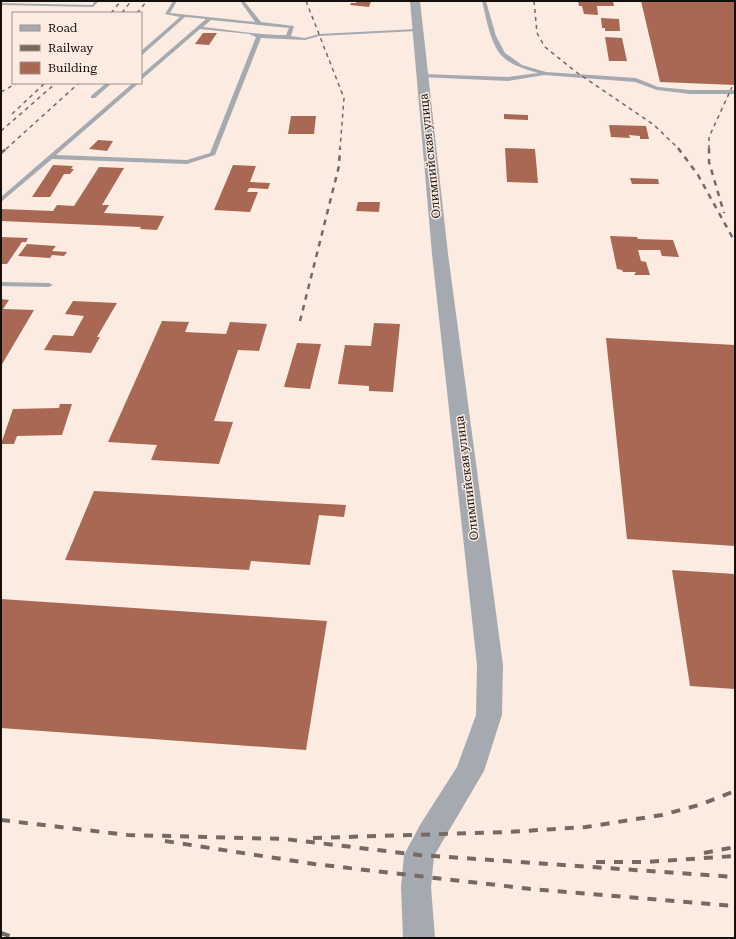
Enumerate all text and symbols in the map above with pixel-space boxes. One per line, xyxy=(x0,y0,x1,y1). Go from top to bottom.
legend xyxy=(12,12,142,84)
text: Road xyxy=(48,21,78,35)
text: Railway xyxy=(48,41,94,55)
text: Building xyxy=(48,61,97,75)
street label: Олимпийская улица xyxy=(416,92,444,219)
street label: Олимпийская улица xyxy=(452,414,482,541)

